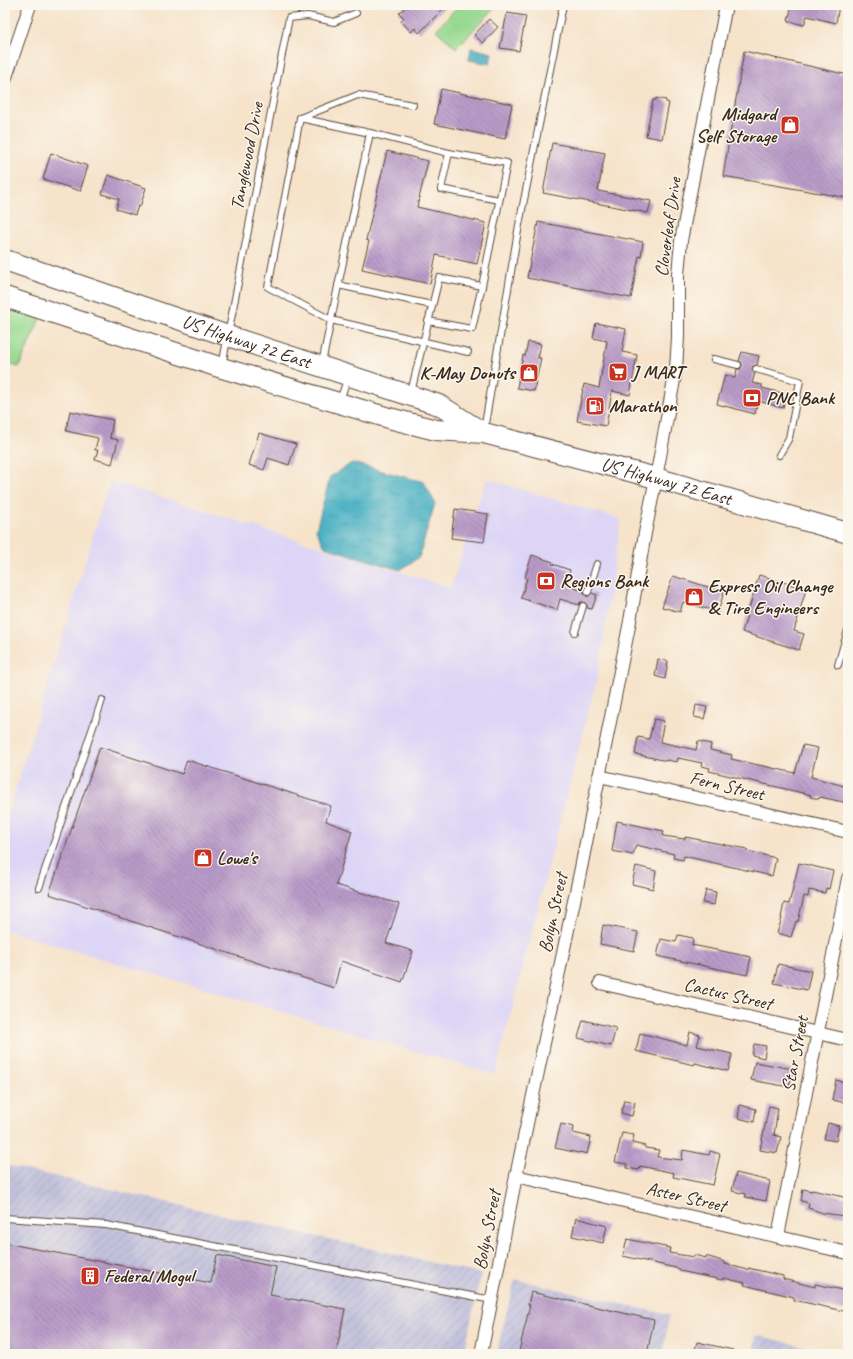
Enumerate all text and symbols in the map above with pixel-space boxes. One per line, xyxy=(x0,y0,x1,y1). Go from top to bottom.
street label: Tanglewood Drive xyxy=(225,98,270,212)
place label: Midgard Self Storage xyxy=(696,102,779,148)
shop icon: Midgard Self Storage xyxy=(779,114,801,136)
street label: Cloverleaf Drive xyxy=(649,174,687,278)
street label: US Highway 72 East xyxy=(179,309,316,375)
place label: J MART xyxy=(630,360,688,384)
place label: K-May Donuts xyxy=(419,361,517,385)
supermarket icon: J MART xyxy=(607,361,629,383)
shop icon: K-May Donuts xyxy=(518,362,540,384)
place label: PNC Bank xyxy=(766,386,836,410)
bank icon: PNC Bank xyxy=(741,387,763,409)
place label: Marathon xyxy=(609,394,678,418)
fuel station icon: Marathon xyxy=(584,395,606,417)
street label: US Highway 72 East xyxy=(599,452,736,511)
place label: Regions Bank xyxy=(560,569,650,593)
bank icon: Regions Bank xyxy=(535,570,557,592)
place label: Express Oil Change & Tire Engineers xyxy=(708,574,834,620)
shop icon: Express Oil Change & Tire Engineers xyxy=(683,586,705,608)
street label: Fern Street xyxy=(688,766,768,807)
place label: Lowe's xyxy=(217,846,259,870)
shop icon: Lowe's xyxy=(192,847,214,869)
street label: Bolyn Street xyxy=(533,869,574,955)
street label: Cactus Street xyxy=(682,972,777,1016)
street label: Star Street xyxy=(776,1012,814,1094)
street label: Aster Street xyxy=(644,1176,731,1218)
street label: Bolyn Street xyxy=(468,1186,507,1272)
place label: Federal Mogul xyxy=(104,1264,197,1288)
building icon: Federal Mogul xyxy=(79,1265,101,1287)

